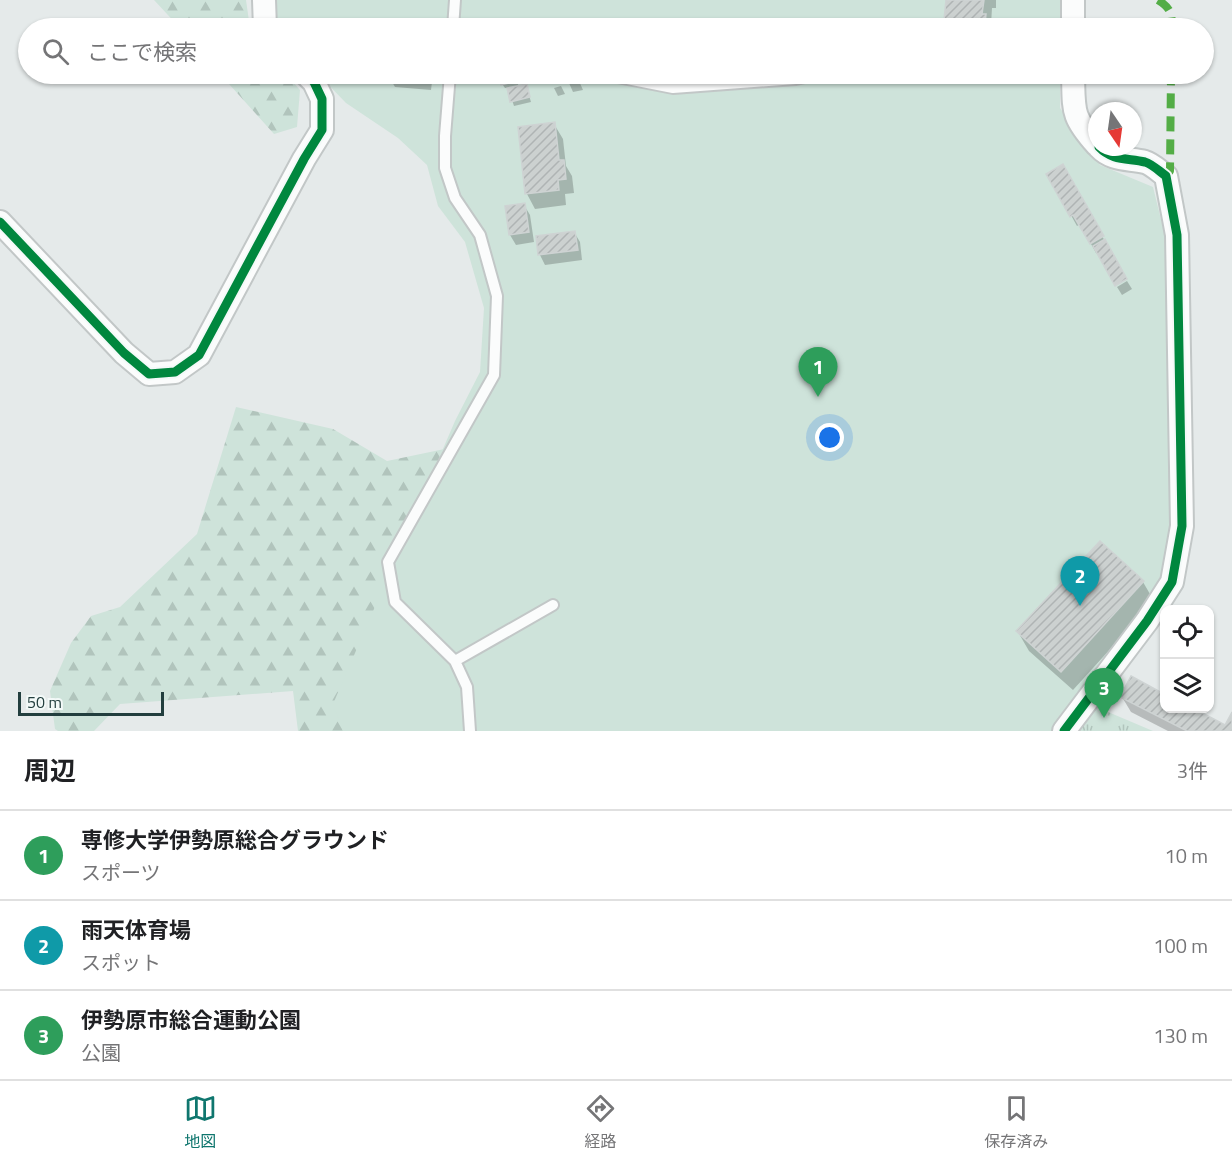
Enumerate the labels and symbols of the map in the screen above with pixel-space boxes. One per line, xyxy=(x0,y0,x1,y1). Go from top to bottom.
north arrow xyxy=(1088,102,1142,156)
pin: 1 xyxy=(798,348,838,397)
your location xyxy=(815,423,844,452)
pin: 2 xyxy=(1060,556,1100,606)
pin: 3 xyxy=(1084,668,1124,718)
scale bar xyxy=(18,689,164,716)

